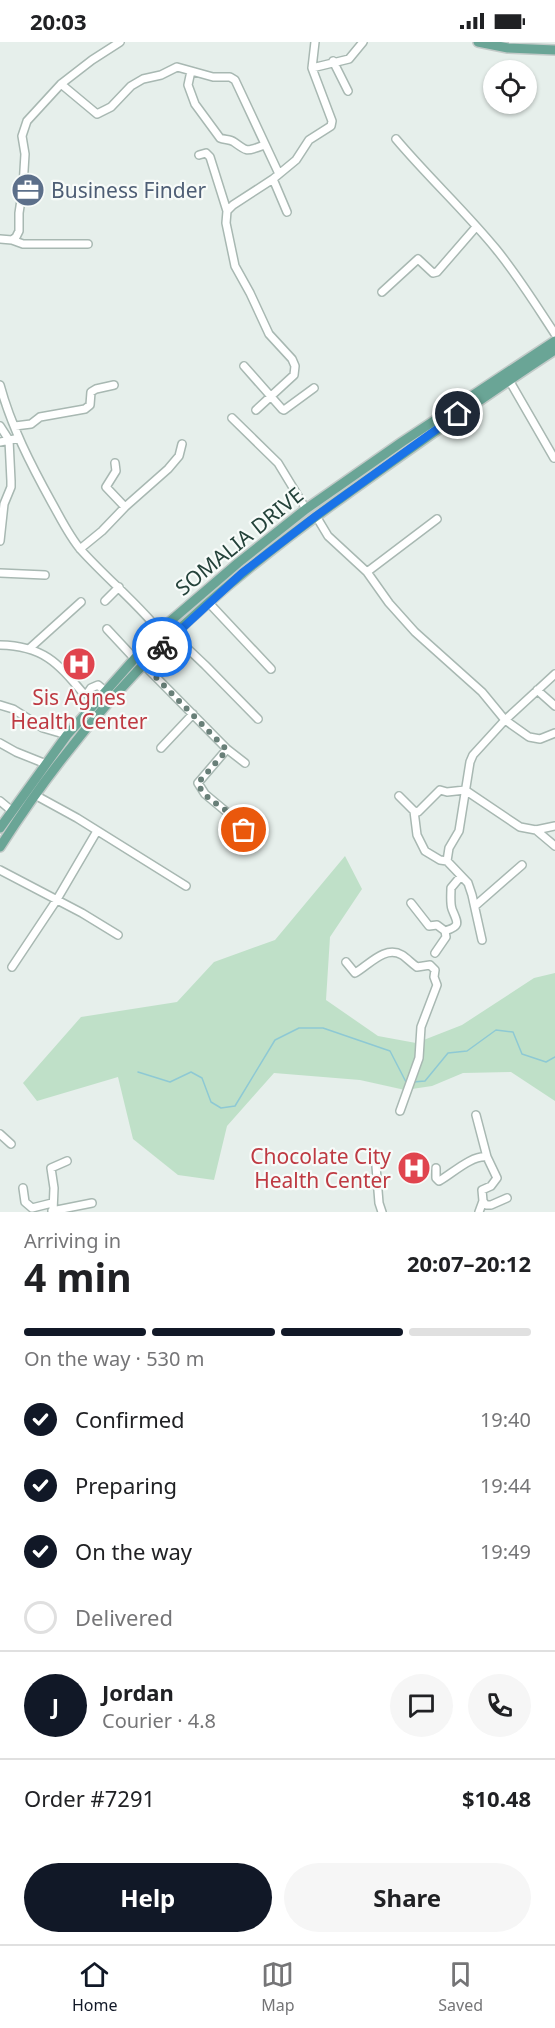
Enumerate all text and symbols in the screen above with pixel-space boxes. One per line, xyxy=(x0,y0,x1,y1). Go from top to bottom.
text: 20:03 xyxy=(30,6,87,36)
map controls xyxy=(483,60,537,114)
button: locate xyxy=(483,60,537,114)
office icon: Business Finder xyxy=(10,172,46,208)
place label: Business Finder xyxy=(51,176,207,204)
pin xyxy=(432,388,483,439)
icon: home xyxy=(441,397,474,430)
street label: SOMALIA DRIVE xyxy=(169,481,309,601)
courier xyxy=(132,617,192,677)
icon: bike xyxy=(146,631,179,664)
hospital icon: Sis Agnes Health Center xyxy=(61,646,97,682)
place label: Sis Agnes Health Center xyxy=(11,683,148,735)
pin xyxy=(218,804,269,855)
icon: bag xyxy=(227,813,260,846)
place label: Chocolate City Health Center xyxy=(250,1142,391,1194)
hospital icon: Chocolate City Health Center xyxy=(396,1150,432,1186)
text: Arriving in xyxy=(24,1227,121,1254)
text: 20:07–20:12 xyxy=(407,1248,531,1278)
text: 4 min xyxy=(24,1250,131,1303)
text: On the way · 530 m xyxy=(24,1345,204,1372)
icon: check xyxy=(24,1403,57,1436)
text: Confirmed xyxy=(75,1404,185,1434)
text: 19:40 xyxy=(480,1406,531,1433)
icon: check xyxy=(24,1469,57,1502)
text: Preparing xyxy=(75,1470,177,1500)
text: 19:44 xyxy=(480,1472,531,1499)
icon: check xyxy=(24,1535,57,1568)
text: On the way xyxy=(75,1536,192,1566)
text: 19:49 xyxy=(480,1538,531,1565)
text: Delivered xyxy=(75,1602,173,1632)
button: chat xyxy=(390,1674,453,1737)
button: phone xyxy=(468,1674,531,1737)
text: Jordan xyxy=(102,1677,174,1707)
text: J xyxy=(52,1690,59,1720)
text: Courier · 4.8 xyxy=(102,1707,216,1734)
text: Order #7291 xyxy=(24,1783,155,1813)
text: $10.48 xyxy=(462,1783,531,1813)
button: Help xyxy=(24,1863,272,1932)
button: Share xyxy=(284,1863,531,1932)
tab: Home xyxy=(72,1958,117,2016)
tab: Map xyxy=(261,1958,295,2016)
tab: Saved xyxy=(438,1958,483,2016)

